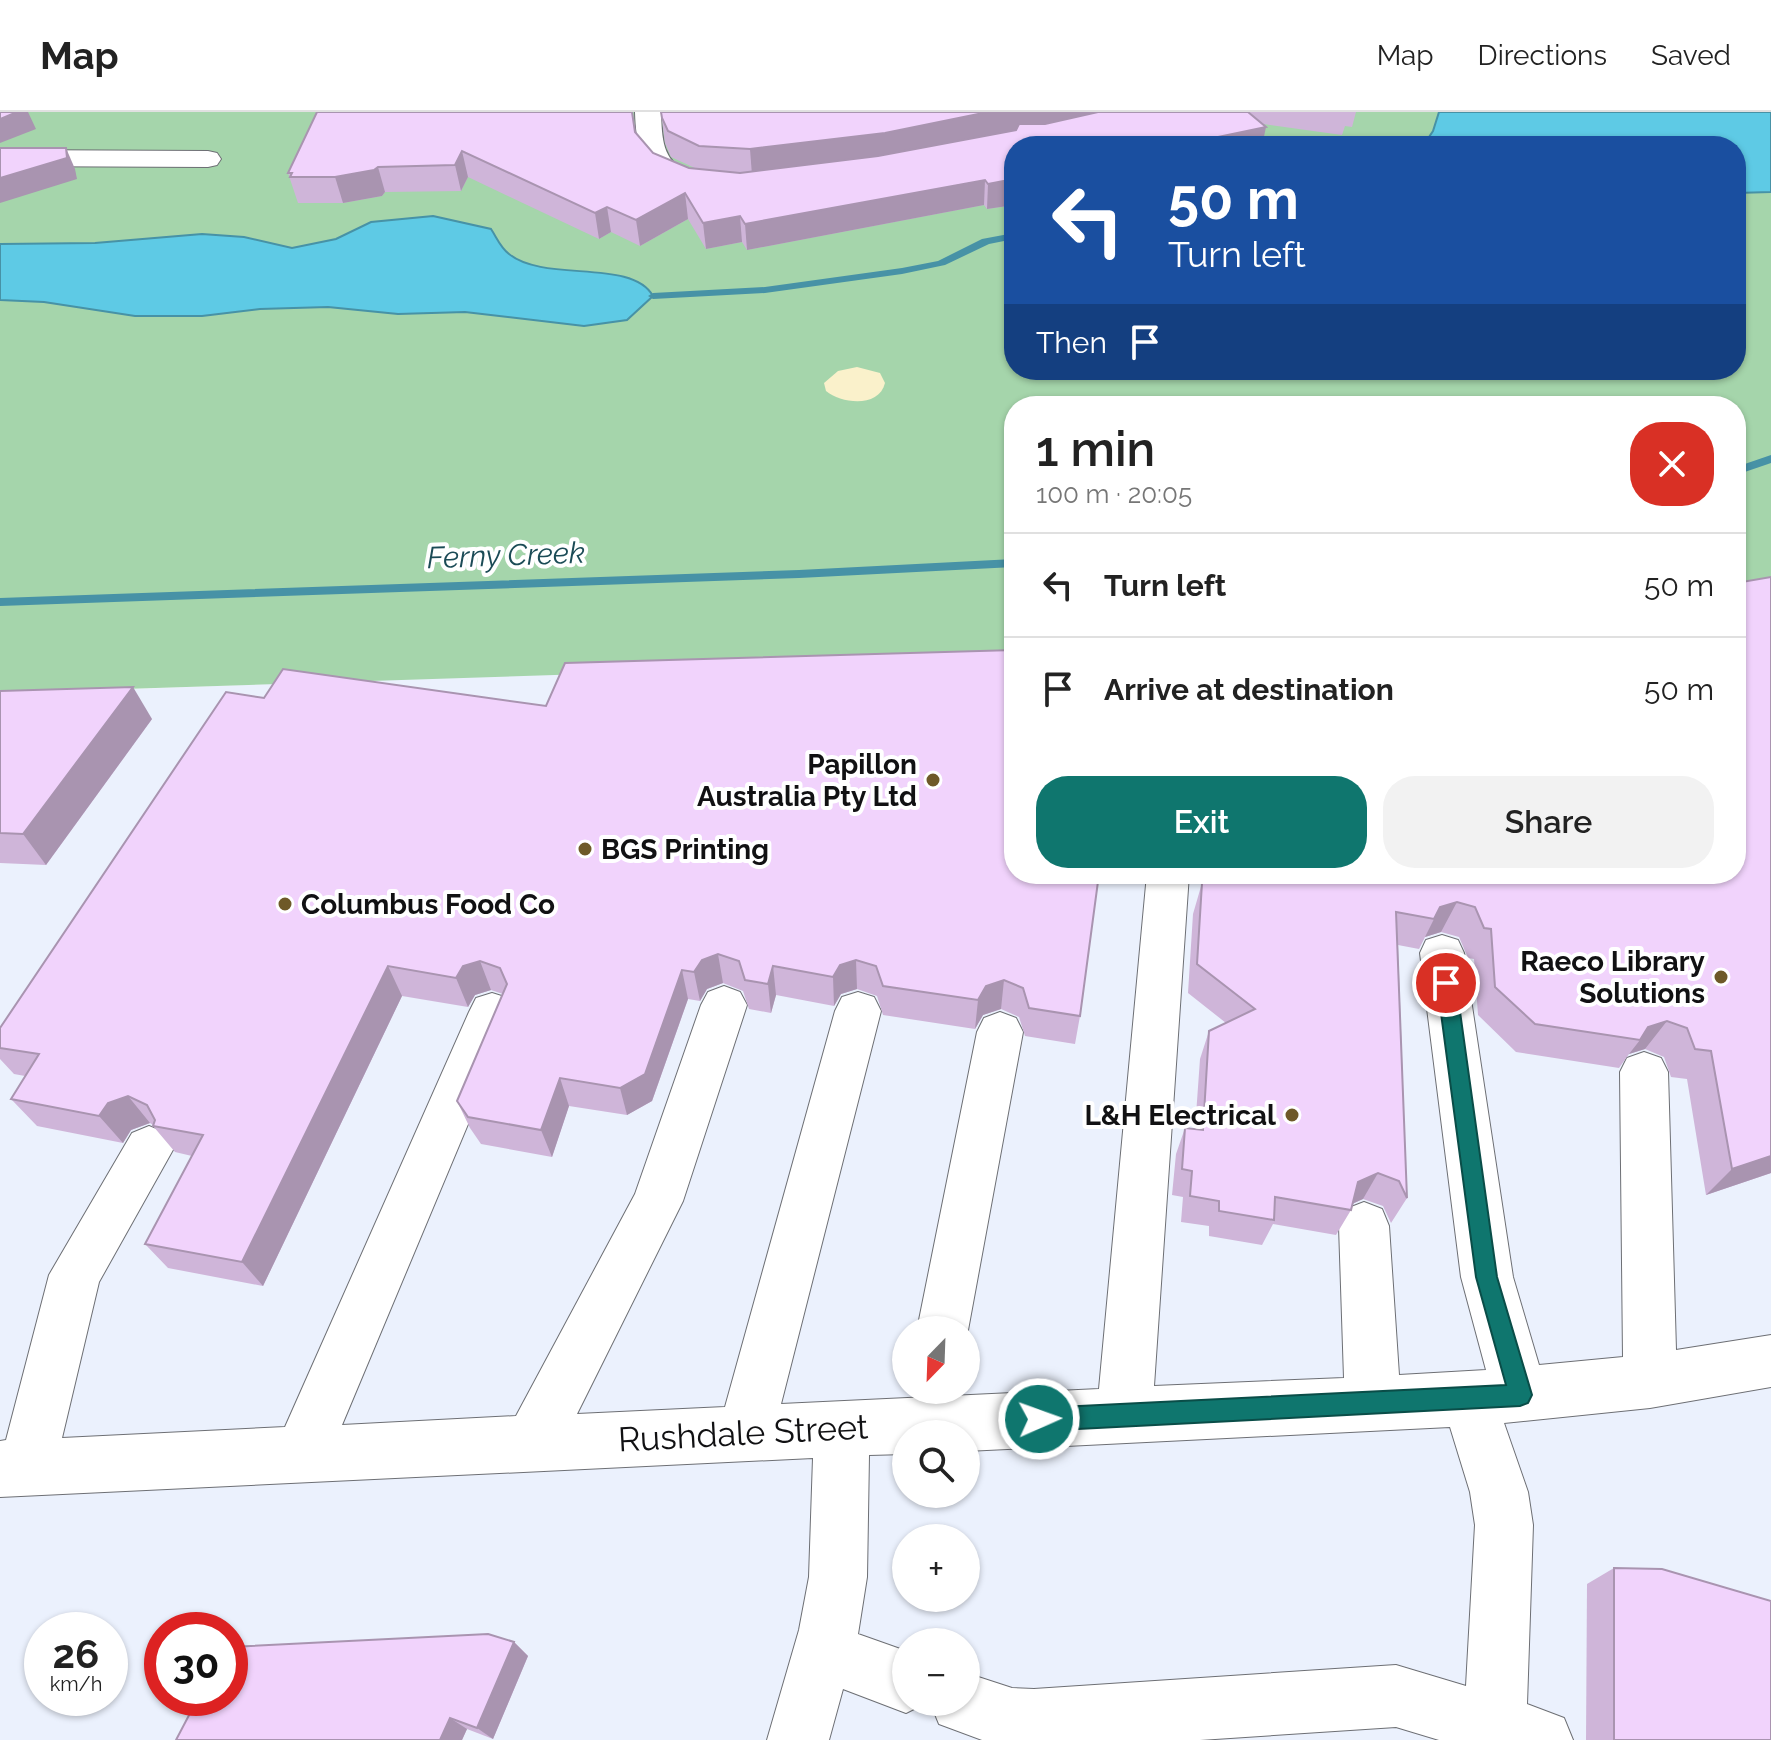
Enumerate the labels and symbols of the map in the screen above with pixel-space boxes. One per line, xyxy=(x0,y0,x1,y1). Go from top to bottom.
water label: Ferny Creek xyxy=(426,535,586,575)
place label: Papillon Australia Pty Ltd xyxy=(697,748,917,813)
marker: Papillon Australia Pty Ltd xyxy=(924,771,942,789)
place label: BGS Printing xyxy=(601,833,769,866)
marker: BGS Printing xyxy=(576,840,594,858)
place label: Columbus Food Co xyxy=(301,888,555,921)
marker: Columbus Food Co xyxy=(276,895,294,913)
place label: Raeco Library Solutions xyxy=(1520,945,1706,1010)
pin xyxy=(1412,949,1480,1017)
marker: Raeco Library Solutions xyxy=(1712,968,1730,986)
place label: L&H Electrical xyxy=(1084,1099,1276,1132)
marker: L&H Electrical xyxy=(1283,1106,1301,1124)
north arrow xyxy=(892,1316,980,1404)
position arrow xyxy=(997,1377,1081,1461)
street label: Rushdale Street xyxy=(617,1406,870,1460)
speed limit sign: 30 xyxy=(144,1612,248,1716)

